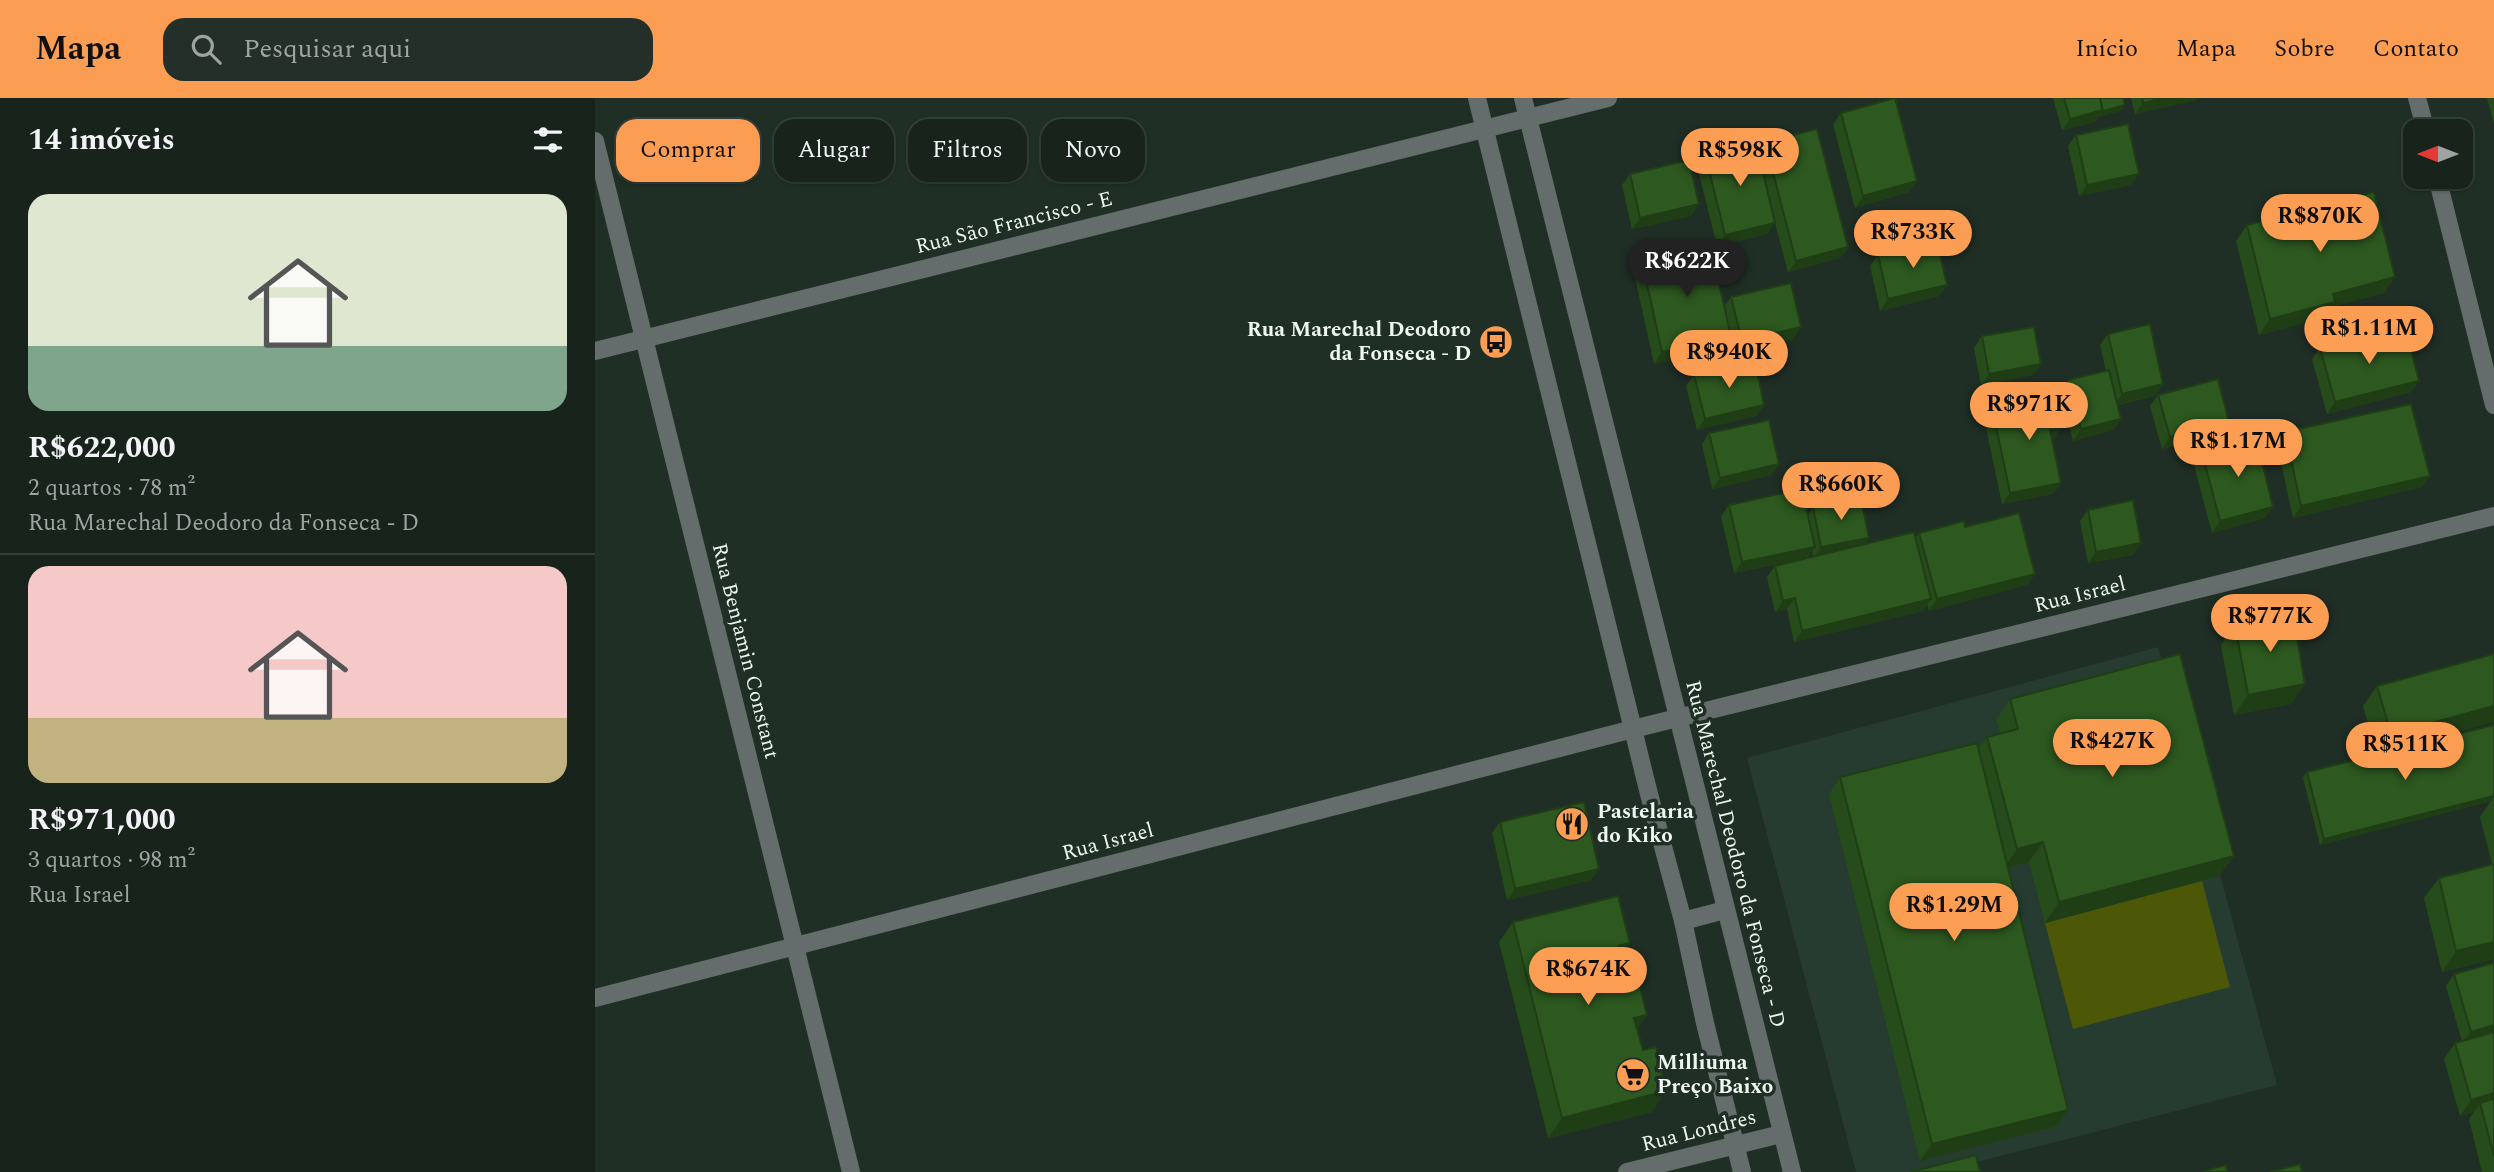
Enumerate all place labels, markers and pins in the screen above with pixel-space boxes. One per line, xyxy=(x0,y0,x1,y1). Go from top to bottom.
pin: R$598K xyxy=(1683,129,1797,188)
pin: R$870K xyxy=(2263,194,2377,254)
pin: R$733K xyxy=(1856,211,1970,270)
pin: R$622K xyxy=(1630,240,1744,299)
pin: R$1.11M xyxy=(2304,306,2434,366)
place label: Rua Marechal Deodoro da Fonseca - D xyxy=(1247,314,1471,370)
bus stop icon: Rua Marechal Deodoro da Fonseca - D xyxy=(1477,323,1515,361)
pin: R$940K xyxy=(1672,330,1786,390)
pin: R$971K xyxy=(1972,382,2086,442)
pin: R$1.17M xyxy=(2173,420,2303,479)
pin: R$660K xyxy=(1784,462,1898,522)
pin: R$777K xyxy=(2213,594,2327,654)
pin: R$427K xyxy=(2055,720,2169,779)
pin: R$511K xyxy=(2348,722,2462,782)
place label: Pastelaria do Kiko xyxy=(1597,796,1694,852)
restaurant icon: Pastelaria do Kiko xyxy=(1553,805,1591,843)
pin: R$1.29M xyxy=(1889,884,2019,943)
pin: R$674K xyxy=(1531,948,1645,1007)
place label: Milliuma Preço Baixo xyxy=(1657,1047,1773,1103)
supermarket icon: Milliuma Preço Baixo xyxy=(1614,1056,1652,1094)

